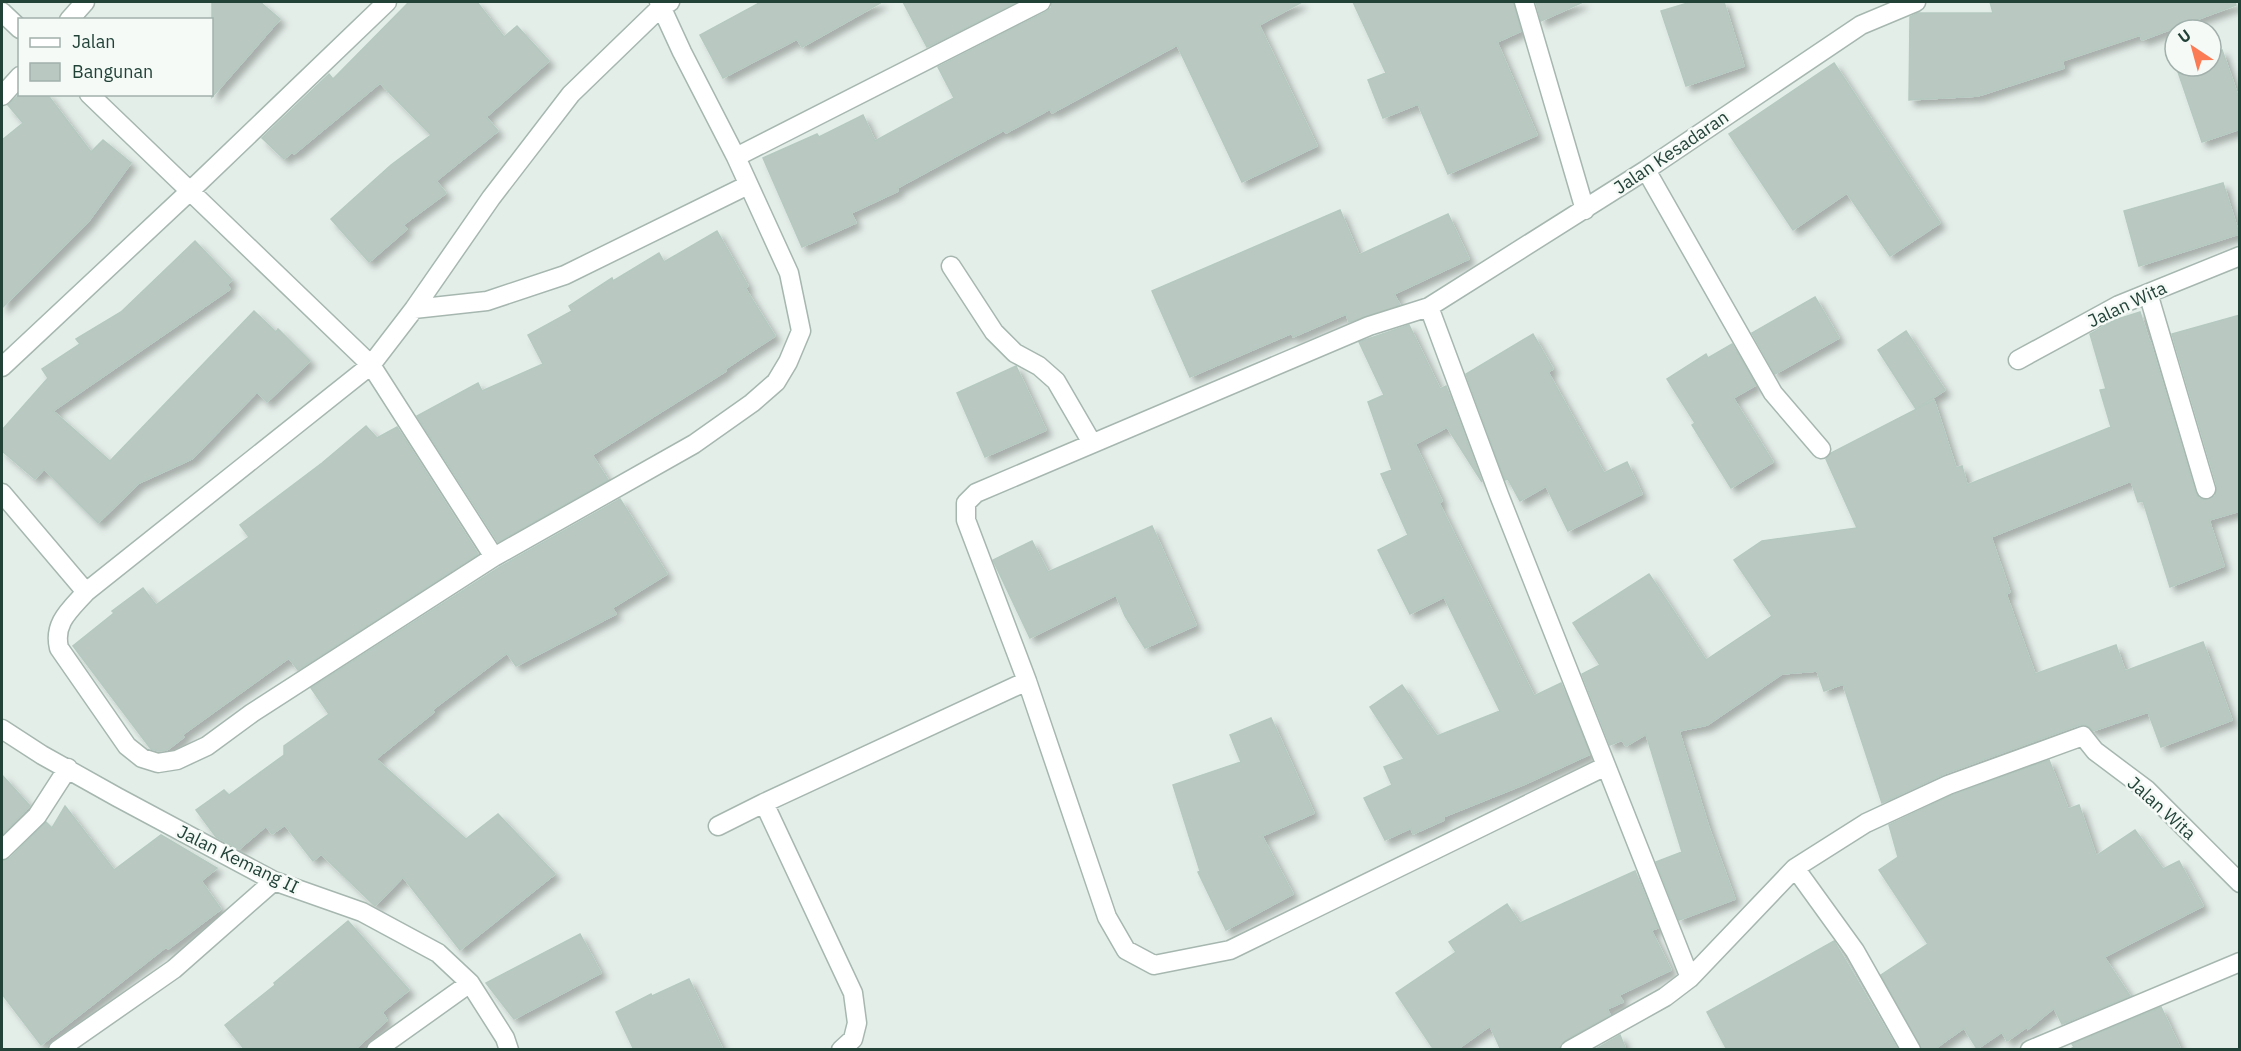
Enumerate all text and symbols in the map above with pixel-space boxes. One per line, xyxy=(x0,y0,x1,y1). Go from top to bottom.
legend xyxy=(18,18,213,96)
north arrow xyxy=(2163,18,2223,78)
text: U xyxy=(2174,25,2195,47)
text: Jalan xyxy=(72,30,116,53)
text: Bangunan xyxy=(72,60,153,83)
street label: Jalan Kesadaran xyxy=(1609,105,1733,199)
street label: Jalan Wita xyxy=(2084,276,2170,332)
street label: Jalan Wita xyxy=(2123,771,2201,845)
street label: Jalan Kemang II xyxy=(173,820,303,898)

